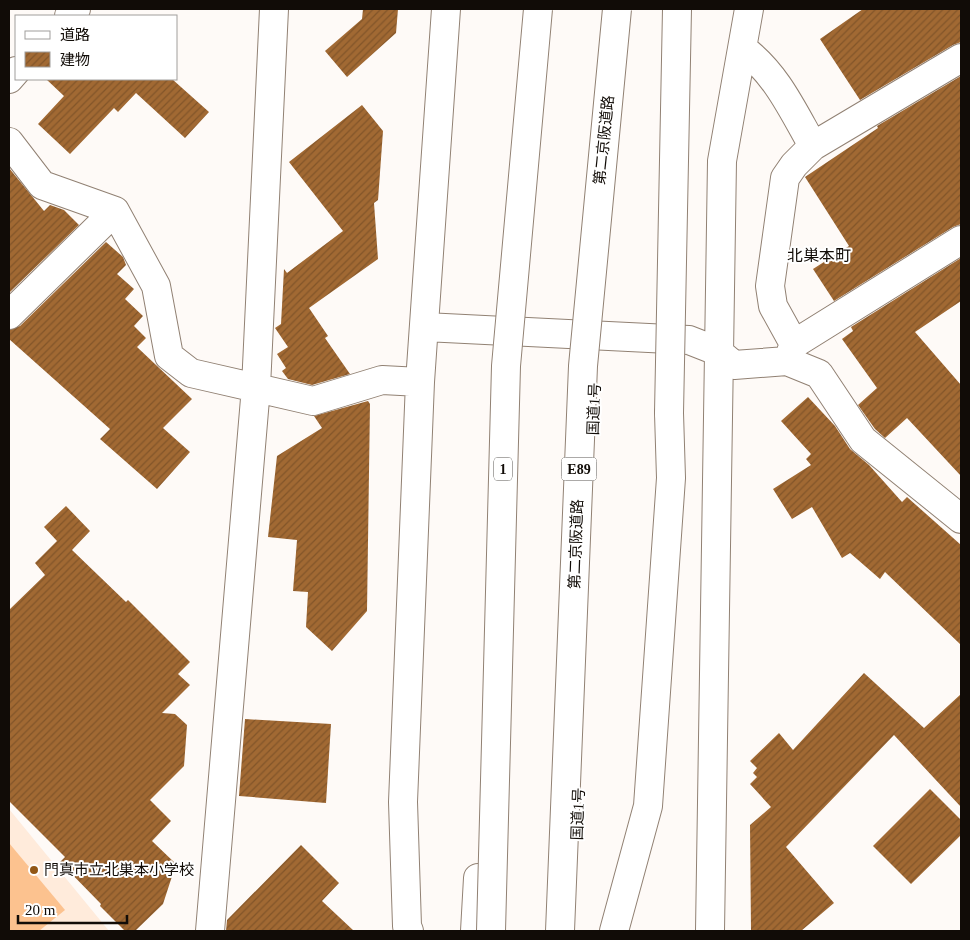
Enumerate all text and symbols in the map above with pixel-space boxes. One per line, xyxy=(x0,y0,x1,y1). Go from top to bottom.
legend xyxy=(15,15,178,80)
text: 道路 xyxy=(60,27,90,43)
text: 建物 xyxy=(60,52,90,68)
street label: 第二京阪道路 xyxy=(591,94,617,186)
district label: 北巣本町 xyxy=(787,247,851,264)
street label: 国道1号 xyxy=(585,382,603,436)
road number: 1 xyxy=(494,458,512,480)
road number: E89 xyxy=(562,458,596,480)
street label: 第二京阪道路 xyxy=(566,499,586,589)
street label: 国道1号 xyxy=(569,787,587,841)
place label: 門真市立北巣本小学校 xyxy=(44,861,194,878)
marker: 門真市立北巣本小学校 xyxy=(28,864,40,876)
scale bar xyxy=(18,892,126,924)
text: 20 m xyxy=(25,902,56,918)

